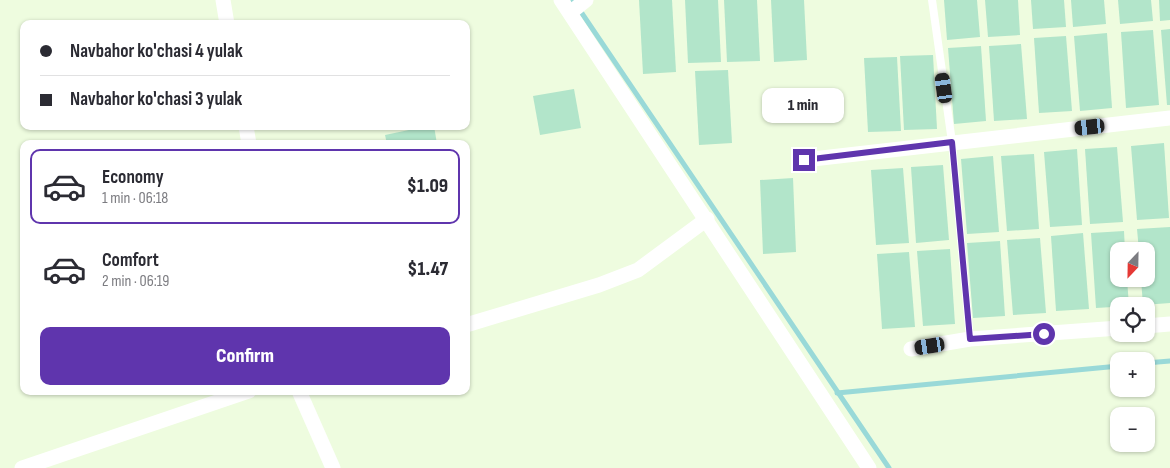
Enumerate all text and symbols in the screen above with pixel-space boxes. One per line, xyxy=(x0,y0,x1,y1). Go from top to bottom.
text: Navbahor ko'chasi 4 yulak xyxy=(70,40,243,63)
car xyxy=(934,72,953,104)
text: Navbahor ko'chasi 3 yulak xyxy=(70,88,242,111)
callout: 1 min xyxy=(763,88,845,122)
text: 1 min xyxy=(788,96,818,115)
car xyxy=(1074,118,1105,136)
route end xyxy=(793,149,815,171)
icon: car xyxy=(42,164,87,209)
text: Economy xyxy=(102,166,164,189)
text: $1.09 xyxy=(407,175,448,198)
text: 1 min · 06:18 xyxy=(102,189,168,208)
north arrow xyxy=(1110,242,1155,288)
map controls xyxy=(1110,242,1155,452)
icon: car xyxy=(42,247,87,292)
text: Comfort xyxy=(102,249,159,272)
text: $1.47 xyxy=(408,258,448,281)
text: 2 min · 06:19 xyxy=(102,272,169,291)
button: locate xyxy=(1110,297,1155,342)
route start xyxy=(1033,323,1055,345)
button: Confirm xyxy=(40,327,450,385)
car xyxy=(914,336,945,356)
button: + xyxy=(1110,352,1155,397)
button: − xyxy=(1110,407,1155,452)

